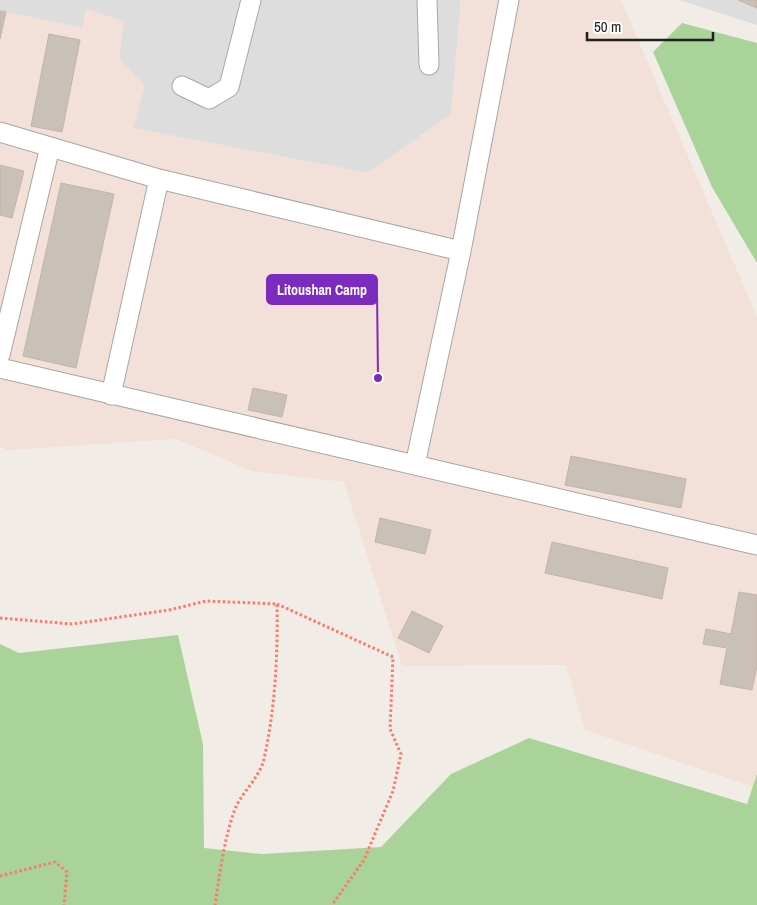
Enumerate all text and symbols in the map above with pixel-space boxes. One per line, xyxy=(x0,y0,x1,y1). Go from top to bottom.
scale bar xyxy=(587,10,713,42)
text: 50 m xyxy=(594,16,621,37)
callout: Litoushan Camp xyxy=(267,275,377,304)
text: Litoushan Camp xyxy=(277,281,367,299)

